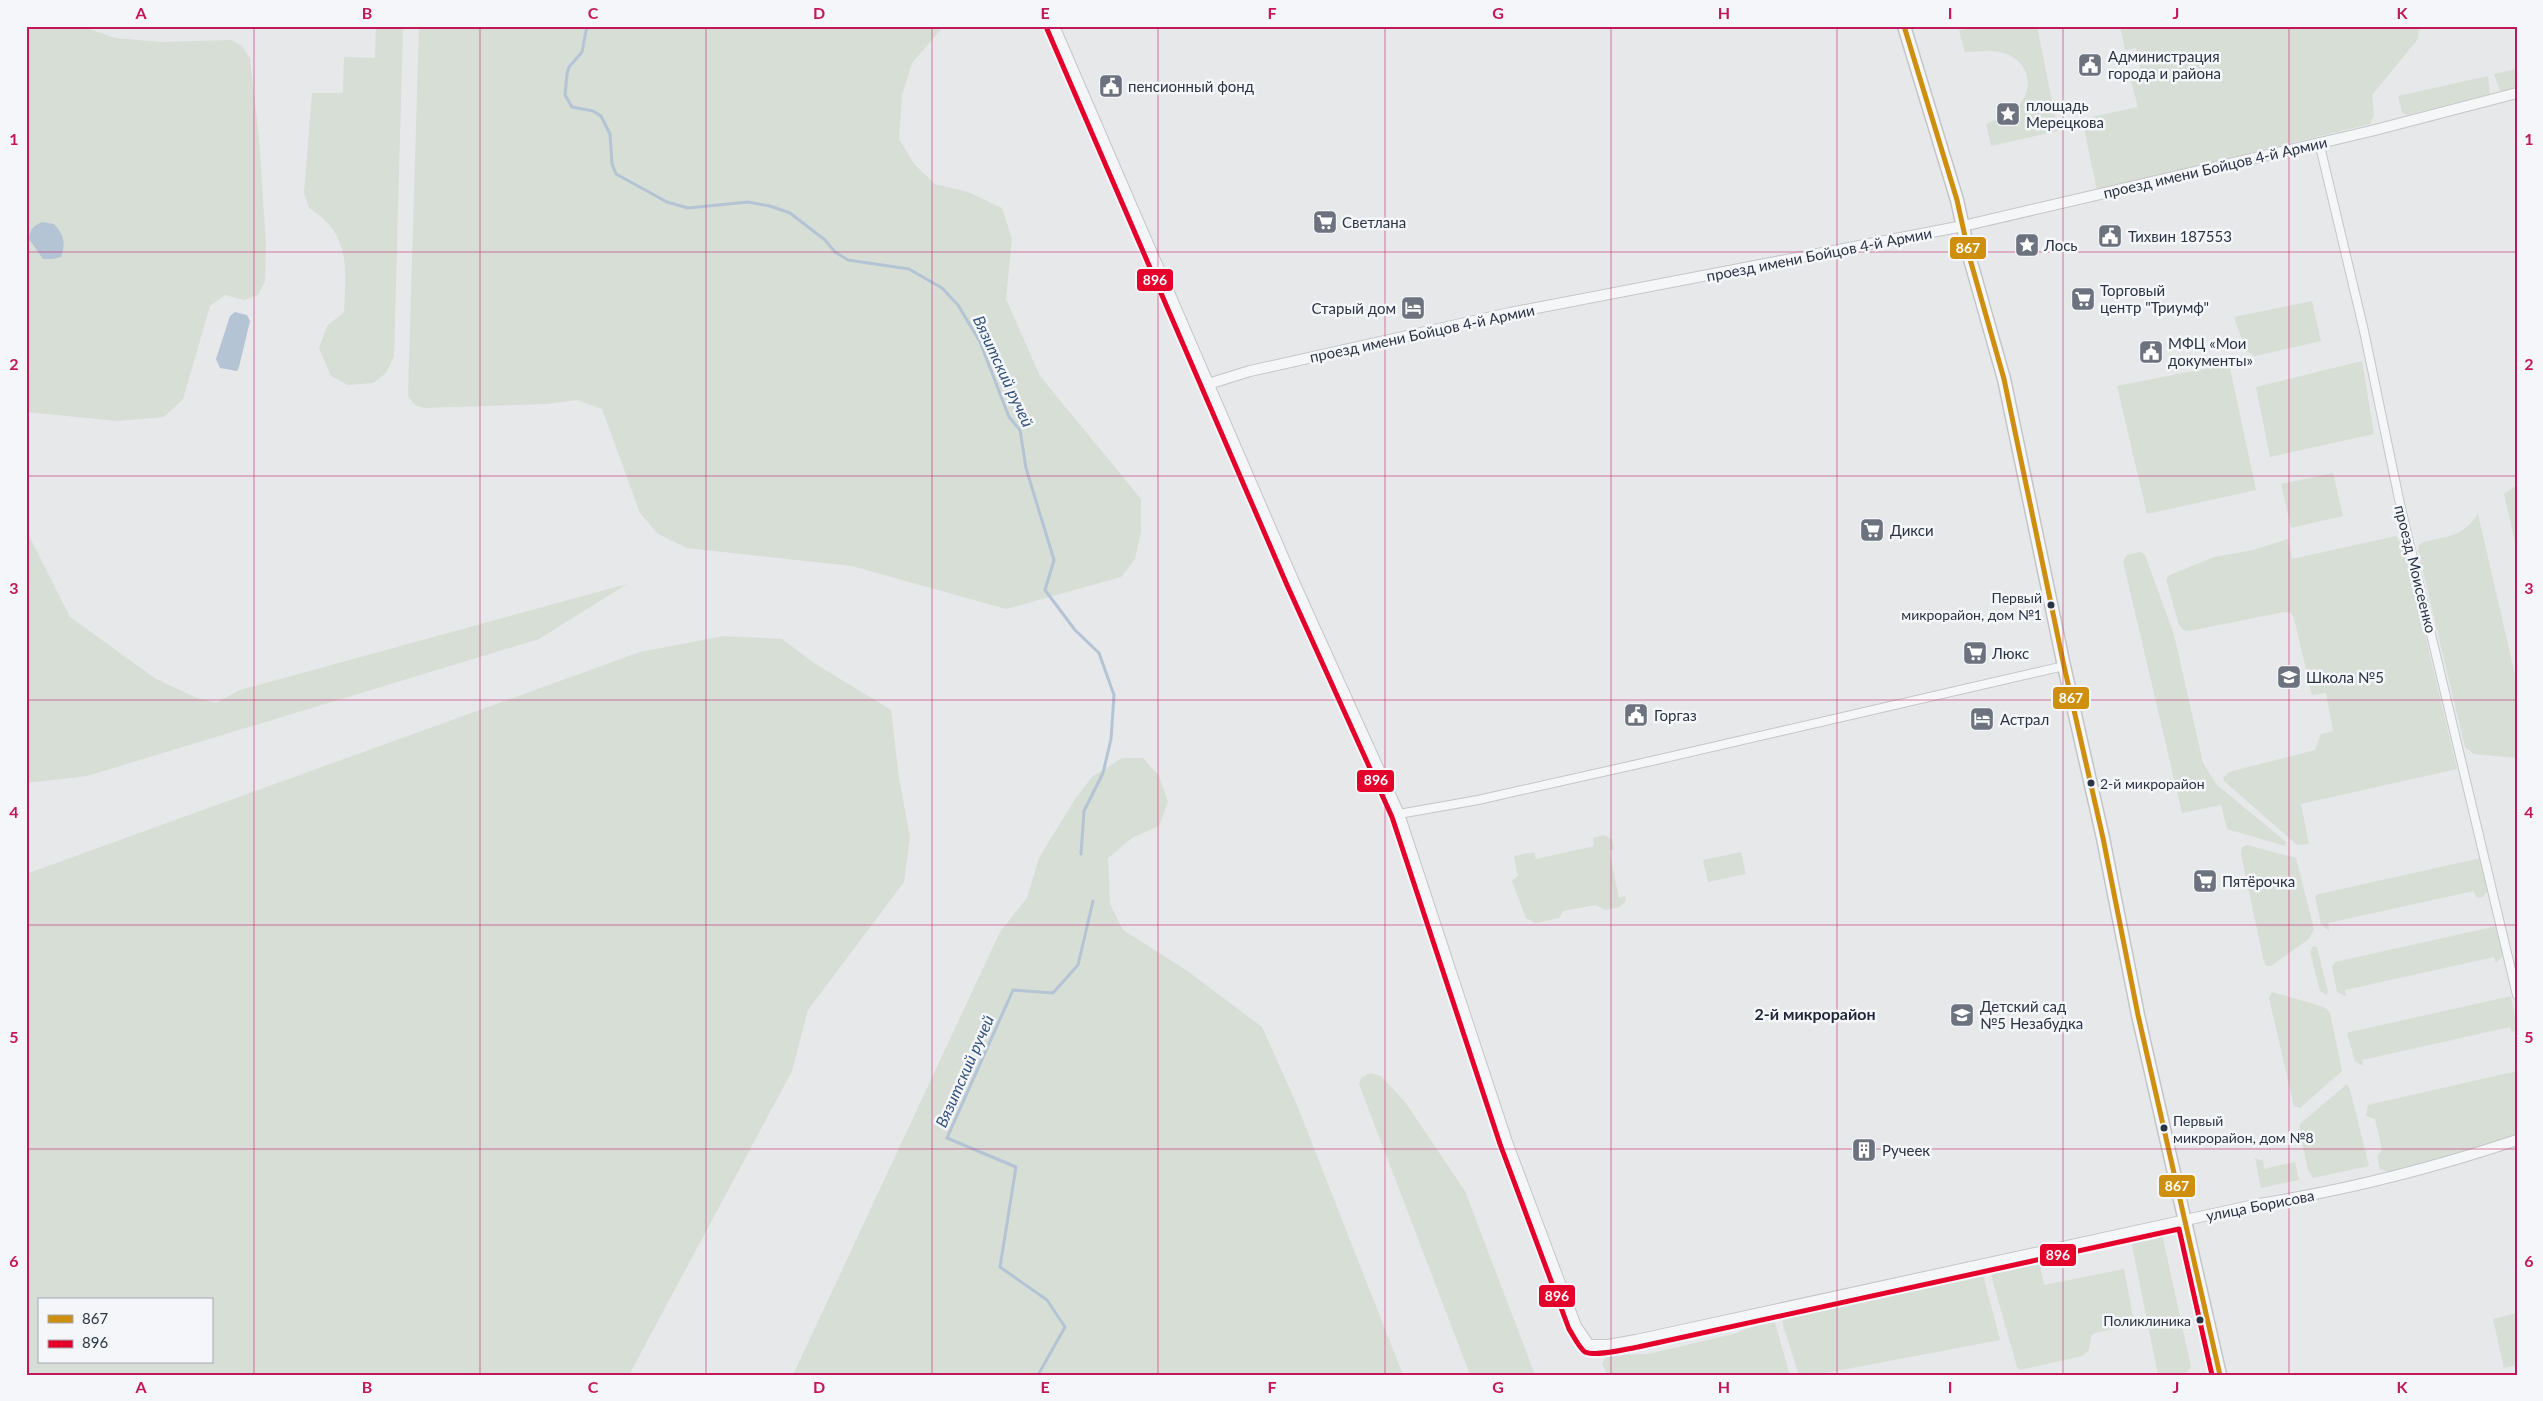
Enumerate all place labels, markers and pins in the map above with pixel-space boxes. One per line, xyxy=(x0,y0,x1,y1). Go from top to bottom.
place label: Администрация города и района xyxy=(2108,47,2221,82)
public building icon: Администрация города и района xyxy=(2077,52,2103,78)
public building icon: пенсионный фонд xyxy=(1098,73,1124,99)
place label: пенсионный фонд xyxy=(1128,77,1254,95)
place label: площадь Мерецкова xyxy=(2026,96,2104,131)
place icon: площадь Мерецкова xyxy=(1995,101,2021,127)
supermarket icon: Светлана xyxy=(1312,209,1338,235)
place label: Светлана xyxy=(1342,213,1406,231)
public building icon: Тихвин 187553 xyxy=(2097,223,2123,249)
place label: Тихвин 187553 xyxy=(2128,227,2232,245)
place icon: Лось xyxy=(2014,232,2040,258)
place label: Лось xyxy=(2043,236,2078,254)
place label: Торговый центр "Триумф" xyxy=(2100,281,2209,316)
supermarket icon: Торговый центр "Триумф" xyxy=(2070,286,2096,312)
hotel icon: Старый дом xyxy=(1400,295,1426,321)
place label: Старый дом xyxy=(1311,299,1396,317)
place label: МФЦ «Мои документы» xyxy=(2168,334,2253,369)
public building icon: МФЦ «Мои документы» xyxy=(2138,339,2164,365)
supermarket icon: Дикси xyxy=(1859,517,1885,543)
place label: Дикси xyxy=(1890,521,1934,539)
place label: Первый микрорайон, дом №1 xyxy=(1901,589,2042,623)
marker: Первый микрорайон, дом №1 xyxy=(2046,600,2056,610)
supermarket icon: Люкс xyxy=(1962,640,1988,666)
place label: Люкс xyxy=(1991,644,2029,662)
school or university icon: Школа №5 xyxy=(2276,664,2302,690)
place label: Школа №5 xyxy=(2306,668,2384,686)
public building icon: Горгаз xyxy=(1623,702,1649,728)
place label: Горгаз xyxy=(1654,706,1697,724)
hotel icon: Астрал xyxy=(1969,706,1995,732)
place label: Астрал xyxy=(2000,710,2049,728)
place label: 2-й микрорайон xyxy=(2100,775,2205,792)
marker: 2-й микрорайон xyxy=(2086,778,2096,788)
supermarket icon: Пятёрочка xyxy=(2192,868,2218,894)
place label: Пятёрочка xyxy=(2222,872,2295,890)
place label: Детский сад №5 Незабудка xyxy=(1980,997,2083,1032)
school or university icon: Детский сад №5 Незабудка xyxy=(1949,1002,1975,1028)
place label: Первый микрорайон, дом №8 xyxy=(2173,1112,2314,1146)
marker: Первый микрорайон, дом №8 xyxy=(2159,1123,2169,1133)
building icon: Ручеек xyxy=(1851,1137,1877,1163)
place label: Ручеек xyxy=(1882,1141,1930,1159)
place label: Поликлиника xyxy=(2103,1312,2191,1329)
marker: Поликлиника xyxy=(2195,1315,2205,1325)

